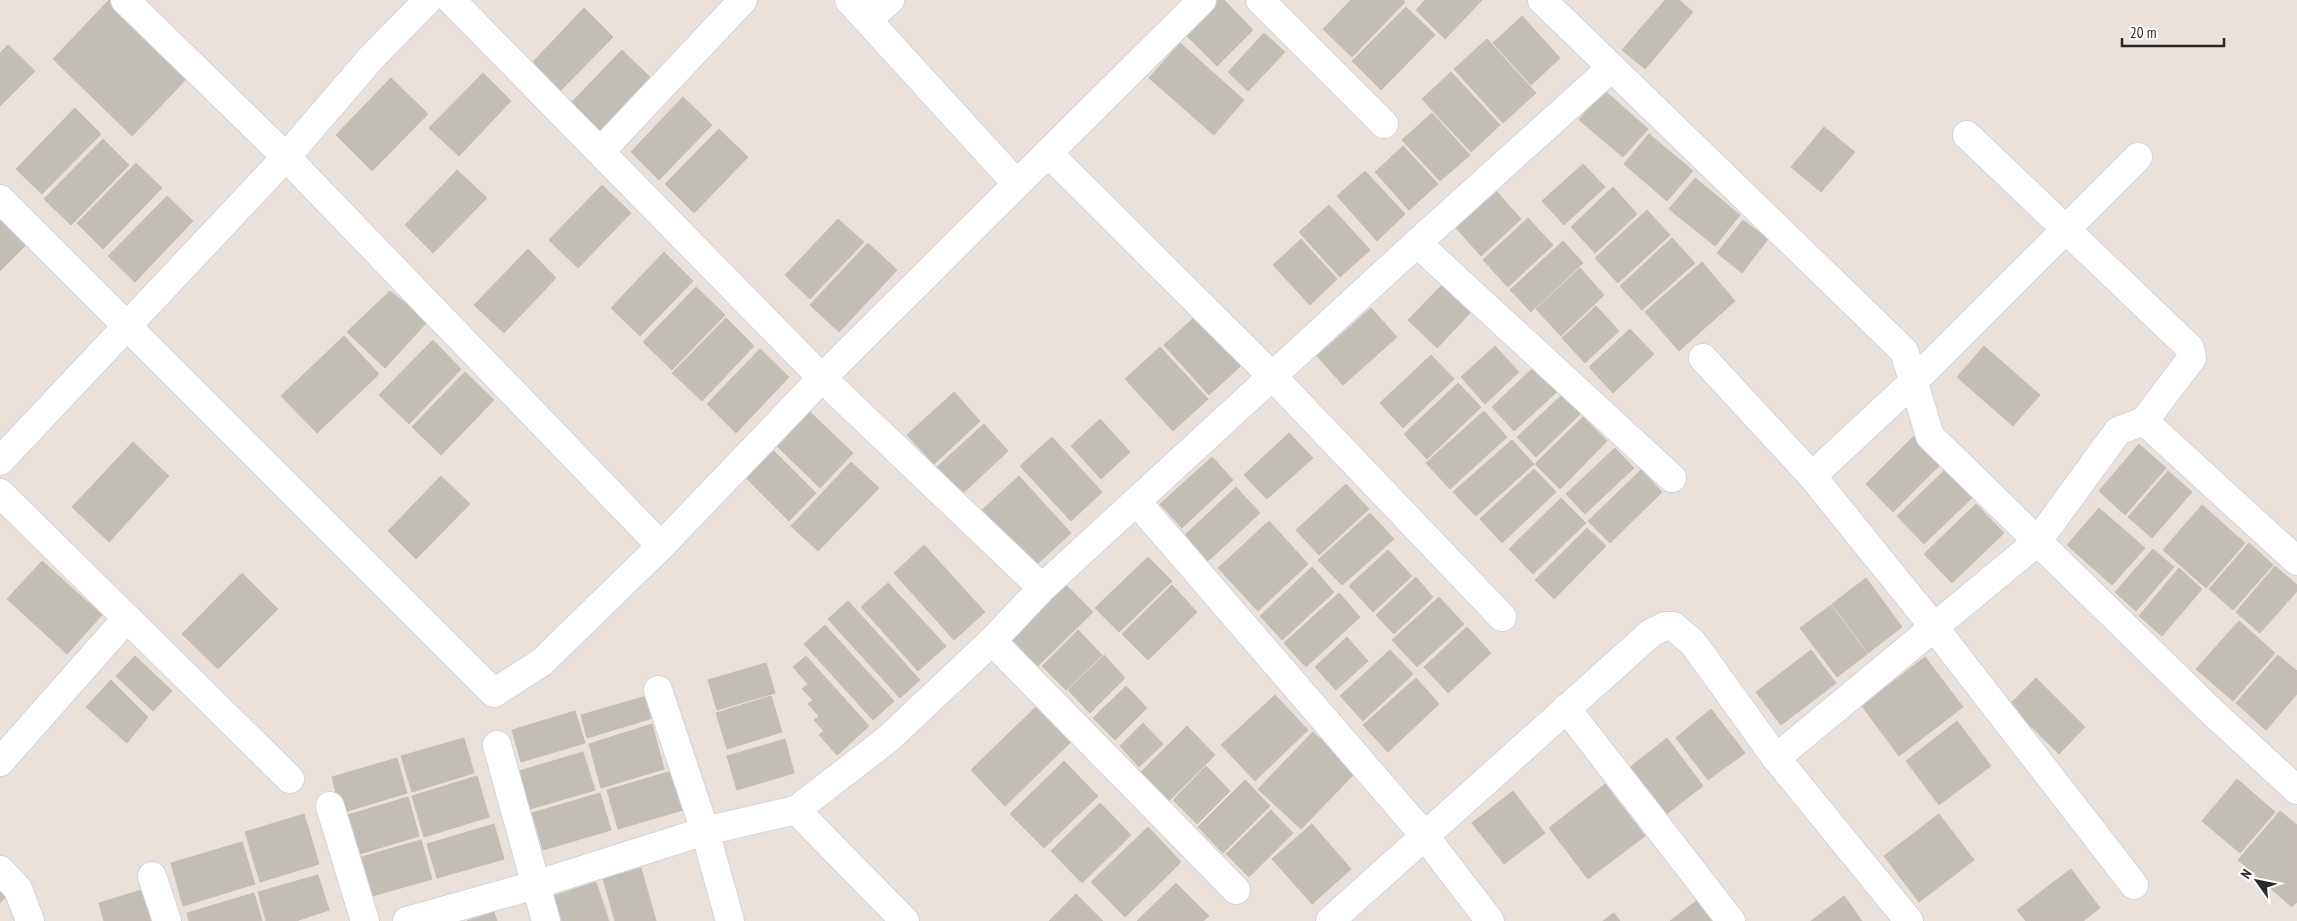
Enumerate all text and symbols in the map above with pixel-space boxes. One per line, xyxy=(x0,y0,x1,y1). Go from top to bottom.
scale bar xyxy=(2122,15,2224,47)
text: 20 m xyxy=(2130,23,2156,42)
north arrow xyxy=(2232,856,2282,906)
text: N xyxy=(2236,866,2256,882)

